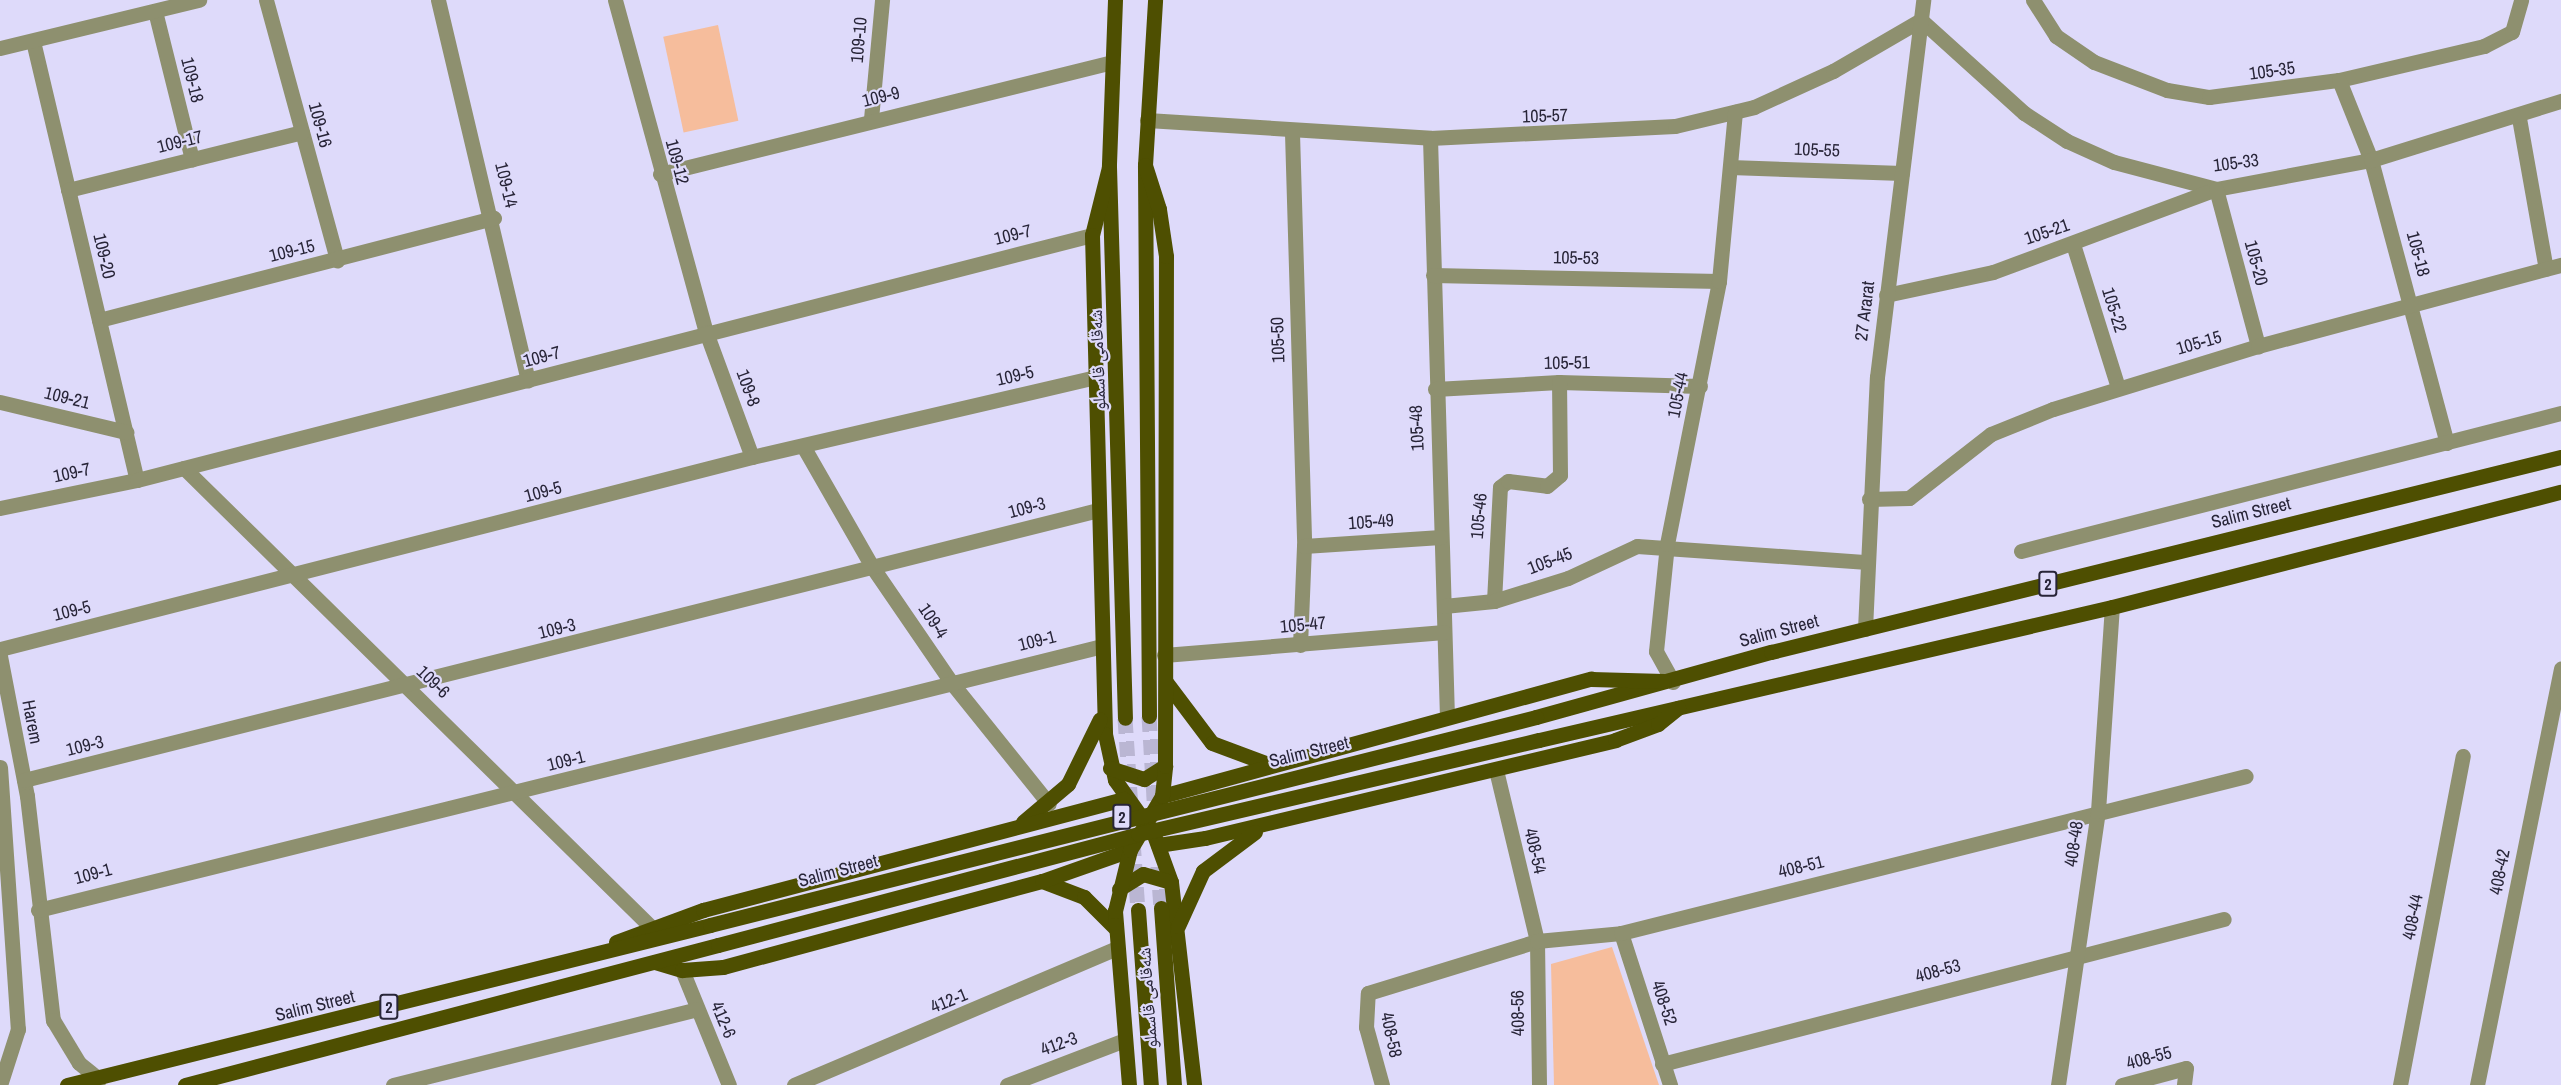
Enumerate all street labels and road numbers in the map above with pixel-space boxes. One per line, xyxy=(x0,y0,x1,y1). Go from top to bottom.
street label: 109-10 xyxy=(846,16,872,64)
street label: 109-18 xyxy=(176,55,208,105)
street label: 105-35 xyxy=(2248,57,2296,85)
street label: 109-9 xyxy=(860,82,902,112)
street label: 109-16 xyxy=(304,100,336,150)
street label: 105-57 xyxy=(1522,104,1568,128)
street label: 109-17 xyxy=(155,126,205,158)
street label: 109-12 xyxy=(661,137,693,187)
street label: 105-55 xyxy=(1794,138,1840,162)
street label: 105-33 xyxy=(2212,149,2260,177)
street label: 109-14 xyxy=(490,160,522,210)
street label: 105-21 xyxy=(2022,214,2072,250)
street label: 109-7 xyxy=(992,220,1034,250)
street label: 105-18 xyxy=(2402,229,2434,279)
street label: 109-20 xyxy=(88,231,120,281)
street label: 109-15 xyxy=(267,235,317,267)
street label: 105-20 xyxy=(2240,238,2272,288)
street label: 105-53 xyxy=(1553,247,1599,269)
street label: 27 Ararat xyxy=(1851,280,1879,342)
street label: 105-22 xyxy=(2097,285,2131,335)
street label: شەقامی قاسملو xyxy=(1085,309,1111,411)
street label: 105-50 xyxy=(1266,317,1290,363)
street label: 105-15 xyxy=(2174,326,2224,360)
street label: 109-7 xyxy=(521,342,563,372)
street label: 105-51 xyxy=(1544,352,1590,374)
street label: 109-5 xyxy=(994,361,1036,391)
street label: 109-8 xyxy=(731,367,765,409)
street label: 105-44 xyxy=(1663,370,1693,420)
street label: 109-21 xyxy=(42,382,92,414)
street label: 105-48 xyxy=(1405,404,1429,452)
street label: 109-7 xyxy=(51,459,93,487)
street label: 109-5 xyxy=(522,477,564,507)
street label: 105-46 xyxy=(1466,492,1492,540)
street label: 109-3 xyxy=(1006,493,1048,523)
street label: Salim Street xyxy=(2209,493,2293,533)
street label: 105-49 xyxy=(1347,510,1395,534)
street label: 105-45 xyxy=(1525,543,1575,579)
road number: 2 xyxy=(2038,571,2058,597)
street label: 109-5 xyxy=(51,596,93,626)
street label: 109-4 xyxy=(913,599,953,643)
street label: Salim Street xyxy=(1737,610,1821,652)
street label: 105-47 xyxy=(1279,612,1327,638)
street label: 109-3 xyxy=(536,614,578,644)
street label: 109-1 xyxy=(1016,626,1058,656)
street label: 109-6 xyxy=(412,661,454,703)
street label: Harem xyxy=(17,698,47,746)
street label: 109-3 xyxy=(64,731,106,761)
street label: Salim Street xyxy=(1267,732,1351,772)
street label: 109-1 xyxy=(545,746,587,776)
road number: 2 xyxy=(1112,804,1132,830)
street label: 408-48 xyxy=(2060,820,2088,868)
street label: 408-54 xyxy=(1519,826,1551,876)
street label: 408-42 xyxy=(2485,847,2515,897)
street label: Salim Street xyxy=(796,850,880,892)
street label: 408-51 xyxy=(1776,851,1826,883)
street label: 109-1 xyxy=(72,859,114,889)
street label: 408-44 xyxy=(2398,892,2428,942)
street label: شەقامی قاسملو xyxy=(1134,947,1162,1049)
street label: 408-53 xyxy=(1913,955,1963,987)
street label: 408-52 xyxy=(1647,978,1681,1028)
street label: 412-1 xyxy=(927,984,971,1018)
street label: Salim Street xyxy=(273,986,357,1026)
street label: 408-56 xyxy=(1507,990,1529,1036)
road number: 2 xyxy=(378,994,400,1020)
street label: 412-6 xyxy=(706,998,740,1042)
street label: 408-58 xyxy=(1376,1010,1406,1060)
street label: 412-3 xyxy=(1038,1027,1080,1061)
street label: 408-55 xyxy=(2124,1042,2174,1074)

